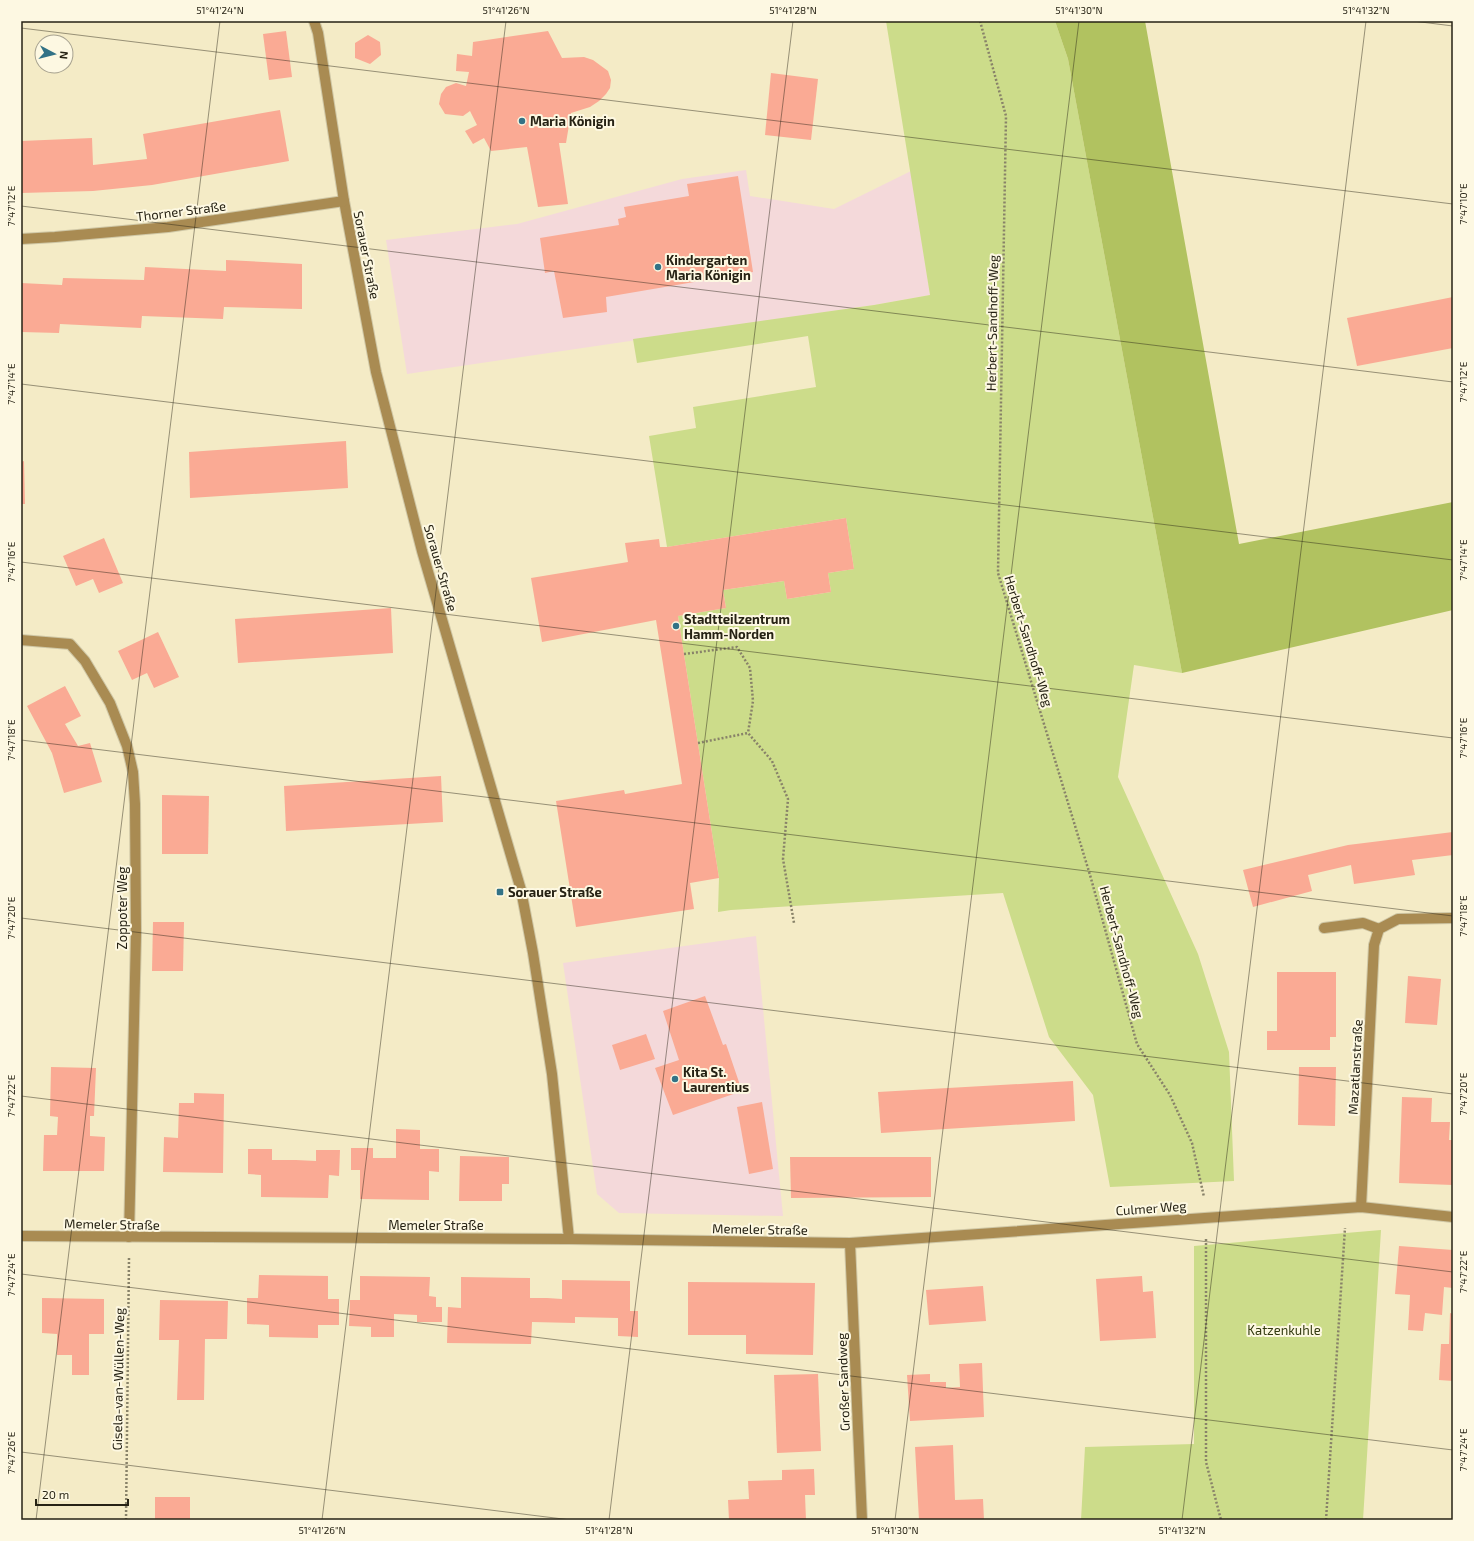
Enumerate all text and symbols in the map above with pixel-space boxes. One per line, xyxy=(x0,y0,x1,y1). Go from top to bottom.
text: 51°41'24"N xyxy=(196,4,244,16)
text: 51°41'26"N xyxy=(482,4,530,16)
text: 51°41'28"N xyxy=(769,4,817,16)
text: 51°41'30"N xyxy=(1055,4,1103,16)
text: 51°41'32"N xyxy=(1343,4,1389,16)
north arrow xyxy=(34,34,74,74)
text: N xyxy=(57,51,71,60)
place label: Maria Königin xyxy=(530,113,615,129)
marker: Maria Königin xyxy=(517,116,527,126)
text: 7°47'10"E xyxy=(1457,183,1469,225)
text: 7°47'12"E xyxy=(5,185,17,226)
street label: Thorner Straße xyxy=(135,198,227,224)
street label: Sorauer Straße xyxy=(351,210,383,300)
place label: Kindergarten Maria Königin xyxy=(666,252,751,283)
street label: Herbert-Sandhoff-Weg xyxy=(983,255,1001,391)
marker: Kindergarten Maria Königin xyxy=(653,262,663,272)
text: 7°47'12"E xyxy=(1457,361,1469,402)
text: 7°47'14"E xyxy=(5,363,17,405)
street label: Sorauer Straße xyxy=(421,523,461,613)
text: 7°47'14"E xyxy=(1457,539,1469,581)
text: 7°47'16"E xyxy=(5,541,17,582)
street label: Herbert-Sandhoff-Weg xyxy=(1001,573,1057,709)
place label: Stadtteilzentrum Hamm-Norden xyxy=(684,611,790,642)
marker: Stadtteilzentrum Hamm-Norden xyxy=(671,621,681,631)
text: 7°47'16"E xyxy=(1457,717,1469,758)
text: 7°47'18"E xyxy=(5,719,17,761)
street label: Zoppoter Weg xyxy=(114,866,130,950)
place label: Sorauer Straße xyxy=(508,884,602,900)
street label: Herbert-Sandhoff-Weg xyxy=(1097,884,1147,1020)
marker: Sorauer Straße xyxy=(495,887,505,897)
text: 7°47'18"E xyxy=(1457,895,1469,937)
text: 7°47'20"E xyxy=(5,896,17,939)
street label: Mazatlanstraße xyxy=(1345,1019,1365,1115)
place label: Kita St. Laurentius xyxy=(683,1064,749,1095)
text: 7°47'20"E xyxy=(1457,1072,1469,1115)
text: 7°47'22"E xyxy=(5,1074,17,1117)
marker: Kita St. Laurentius xyxy=(670,1074,680,1084)
street label: Culmer Weg xyxy=(1115,1198,1187,1218)
street label: Memeler Straße xyxy=(64,1215,160,1233)
street label: Memeler Straße xyxy=(388,1217,484,1233)
street label: Memeler Straße xyxy=(712,1220,808,1238)
text: 7°47'22"E xyxy=(1457,1250,1469,1293)
text: 7°47'24"E xyxy=(5,1253,17,1296)
street label: Gisela-van-Wüllen-Weg xyxy=(109,1307,127,1451)
park label: Katzenkuhle xyxy=(1247,1322,1321,1338)
street label: Großer Sandweg xyxy=(833,1332,853,1432)
text: 7°47'24"E xyxy=(1457,1428,1469,1471)
text: 7°47'26"E xyxy=(5,1431,17,1474)
scale bar xyxy=(36,1481,128,1507)
text: 20 m xyxy=(42,1487,69,1501)
text: 51°41'26"N xyxy=(298,1524,346,1536)
text: 51°41'28"N xyxy=(585,1524,633,1536)
text: 51°41'30"N xyxy=(871,1524,919,1536)
text: 51°41'32"N xyxy=(1159,1524,1205,1536)

